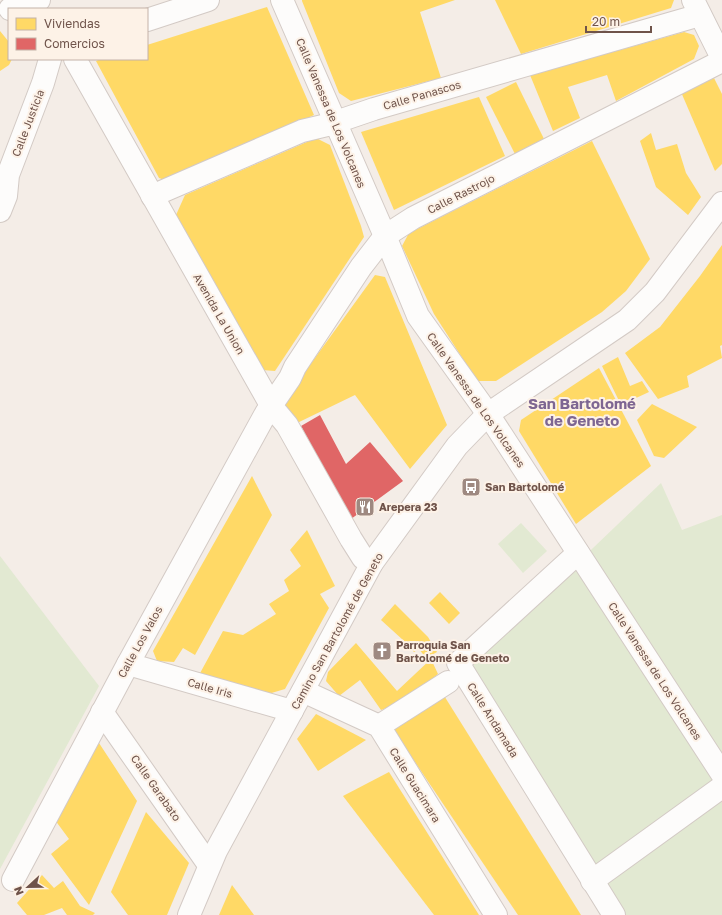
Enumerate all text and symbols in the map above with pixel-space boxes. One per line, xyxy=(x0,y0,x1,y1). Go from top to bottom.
legend xyxy=(8,8,148,60)
scale bar xyxy=(586,8,651,34)
text: 20 m xyxy=(592,14,620,29)
text: Viviendas xyxy=(44,16,100,31)
text: Comercios xyxy=(44,36,105,51)
street label: Calle Vanessa de Los Volcanes xyxy=(294,36,369,190)
street label: Calle Panascos xyxy=(381,77,462,112)
street label: Calle Justicia xyxy=(9,87,46,158)
street label: Calle Rastrojo xyxy=(425,171,497,216)
street label: Avenida La Union xyxy=(191,271,248,356)
street label: Calle Vanessa de Los Volcanes xyxy=(425,330,528,470)
district label: San Bartolomé de Geneto xyxy=(528,394,636,429)
bus stop icon: San Bartolomé xyxy=(460,476,482,498)
place label: San Bartolomé xyxy=(485,480,565,493)
restaurant icon: Arepera 23 xyxy=(354,496,376,518)
place label: Arepera 23 xyxy=(379,500,438,513)
street label: Camino San Bartolomé de Geneto xyxy=(288,550,385,711)
street label: Calle Vanessa de Los Volcanes xyxy=(606,599,705,742)
street label: Calle Los Valos xyxy=(115,604,165,680)
place label: Parroquia San Bartolomé de Geneto xyxy=(396,638,510,664)
church icon: Parroquia San Bartolomé de Geneto xyxy=(371,640,393,662)
street label: Calle Iris xyxy=(186,675,234,700)
street label: Calle Andamada xyxy=(465,680,522,760)
street label: Calle Guacimara xyxy=(387,745,444,825)
street label: Calle Garabato xyxy=(129,752,184,824)
north arrow xyxy=(8,867,48,907)
text: N xyxy=(11,885,26,897)

